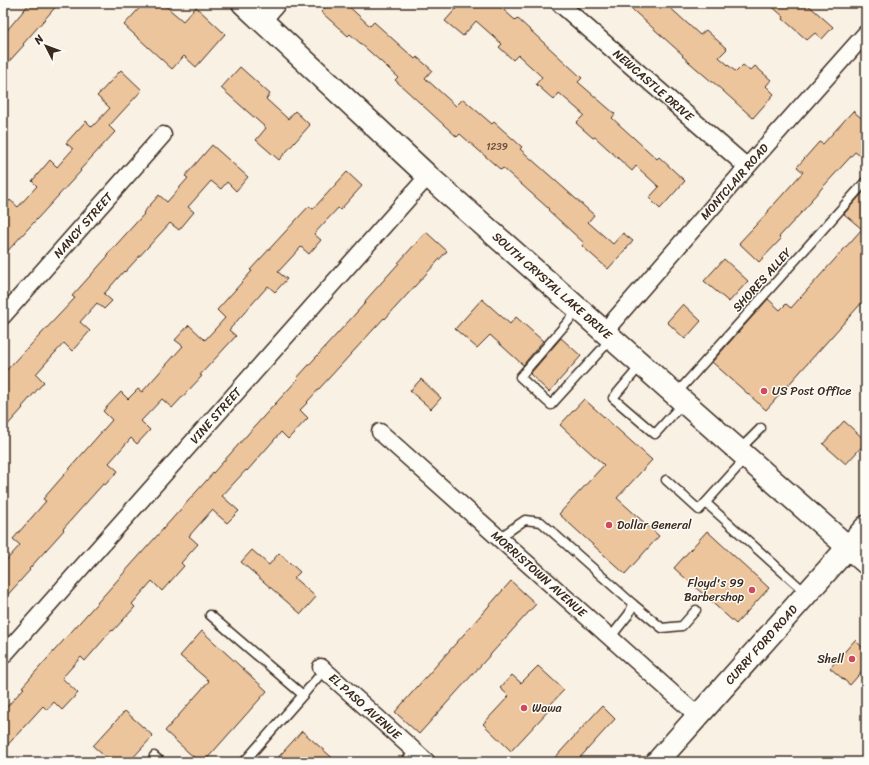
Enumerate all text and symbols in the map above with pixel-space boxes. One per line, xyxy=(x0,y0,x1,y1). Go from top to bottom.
north arrow xyxy=(26,26,66,66)
text: N xyxy=(29,30,49,50)
street label: NEWCASTLE DRIVE xyxy=(608,43,700,128)
house number: 1239 xyxy=(486,138,508,156)
street label: MONTCLAIR ROAD xyxy=(694,138,775,225)
street label: NANCY STREET xyxy=(48,187,119,263)
street label: SOUTH CRYSTAL LAKE DRIVE xyxy=(487,226,618,346)
street label: SHORES ALLEY xyxy=(727,242,798,317)
place label: US Post Office xyxy=(772,380,852,402)
street label: VINE STREET xyxy=(184,381,248,449)
marker: US Post Office xyxy=(759,386,769,396)
place label: Dollar General xyxy=(617,514,692,536)
marker: Dollar General xyxy=(604,520,614,530)
street label: MORRISTOWN AVENUE xyxy=(486,525,593,624)
place label: Floyd's 99 Barbershop xyxy=(684,572,745,608)
marker: Floyd's 99 Barbershop xyxy=(747,585,757,595)
street label: CURRY FORD ROAD xyxy=(719,599,803,690)
place label: Shell xyxy=(817,648,845,670)
marker: Shell xyxy=(847,654,857,664)
street label: EL PASO AVENUE xyxy=(323,668,407,746)
place label: Wawa xyxy=(532,697,563,719)
marker: Wawa xyxy=(519,703,529,713)

